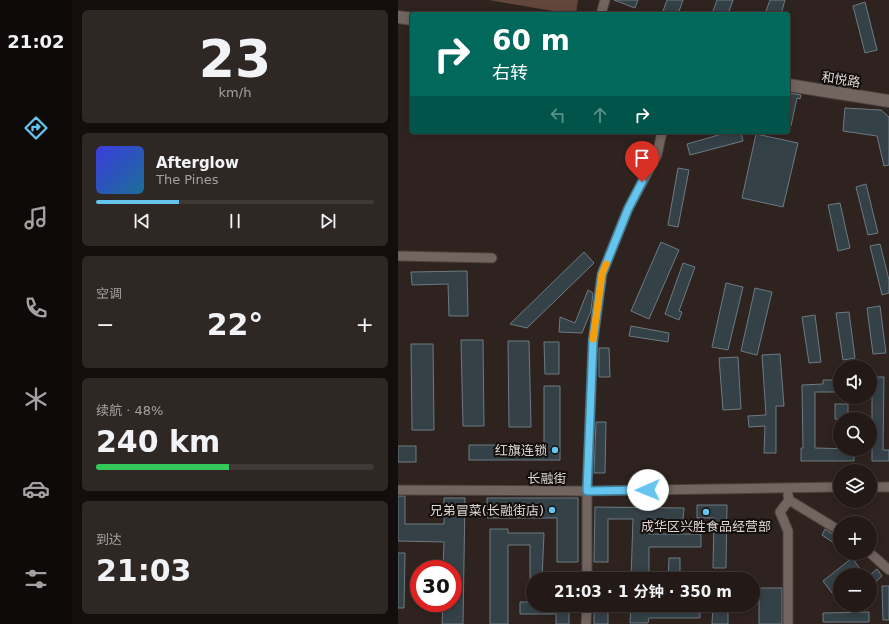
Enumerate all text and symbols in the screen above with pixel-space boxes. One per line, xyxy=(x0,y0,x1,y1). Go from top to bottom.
text: 60 m xyxy=(492,24,570,57)
icon: right xyxy=(426,28,478,80)
text: 23 xyxy=(199,29,271,89)
text: 21:02 xyxy=(7,31,65,52)
text: 右转 xyxy=(492,62,528,83)
street label: 和悦路 xyxy=(820,69,861,90)
text: km/h xyxy=(219,85,251,100)
icon: left xyxy=(547,104,569,126)
icon: ahead xyxy=(589,104,611,126)
icon: right xyxy=(631,104,653,126)
icon: directions xyxy=(22,114,50,142)
pin xyxy=(625,141,659,182)
icon: arrive xyxy=(631,147,653,169)
text: Afterglow xyxy=(156,154,239,172)
text: The Pines xyxy=(156,172,219,187)
icon: music xyxy=(22,204,50,232)
icon: previous xyxy=(131,210,153,232)
icon: pause xyxy=(224,210,246,232)
icon: next xyxy=(317,210,339,232)
text: 空调 xyxy=(96,286,122,301)
icon: phone xyxy=(22,294,50,322)
text: 22° xyxy=(207,307,263,342)
text: − xyxy=(96,312,114,337)
text: + xyxy=(356,312,374,337)
map controls xyxy=(833,360,877,612)
button: sound xyxy=(833,360,877,404)
icon: climate xyxy=(22,385,50,413)
text: 续航 · 48% xyxy=(96,403,163,418)
button: search xyxy=(833,412,877,456)
text: 240 km xyxy=(96,424,220,459)
place label: 红旗连锁 xyxy=(495,443,547,458)
marker: 红旗连锁 xyxy=(550,445,560,455)
button: layers xyxy=(833,464,877,508)
position arrow xyxy=(627,469,669,511)
street label: 长融街 xyxy=(527,471,567,486)
icon: car xyxy=(22,475,50,503)
place label: 兄弟冒菜(长融街店) xyxy=(430,503,544,518)
marker: 兄弟冒菜(长融街店) xyxy=(547,505,557,515)
marker: 成华区兴胜食品经营部 xyxy=(701,507,711,517)
button: + xyxy=(833,516,877,560)
place label: 成华区兴胜食品经营部 xyxy=(641,519,771,534)
text: 到达 xyxy=(96,532,122,547)
text: 21:03 xyxy=(96,553,192,588)
speed limit sign: 30 xyxy=(410,560,462,612)
icon: filters xyxy=(22,565,50,593)
button: − xyxy=(833,568,877,612)
text: 21:03 · 1 分钟 · 350 m xyxy=(554,583,732,601)

